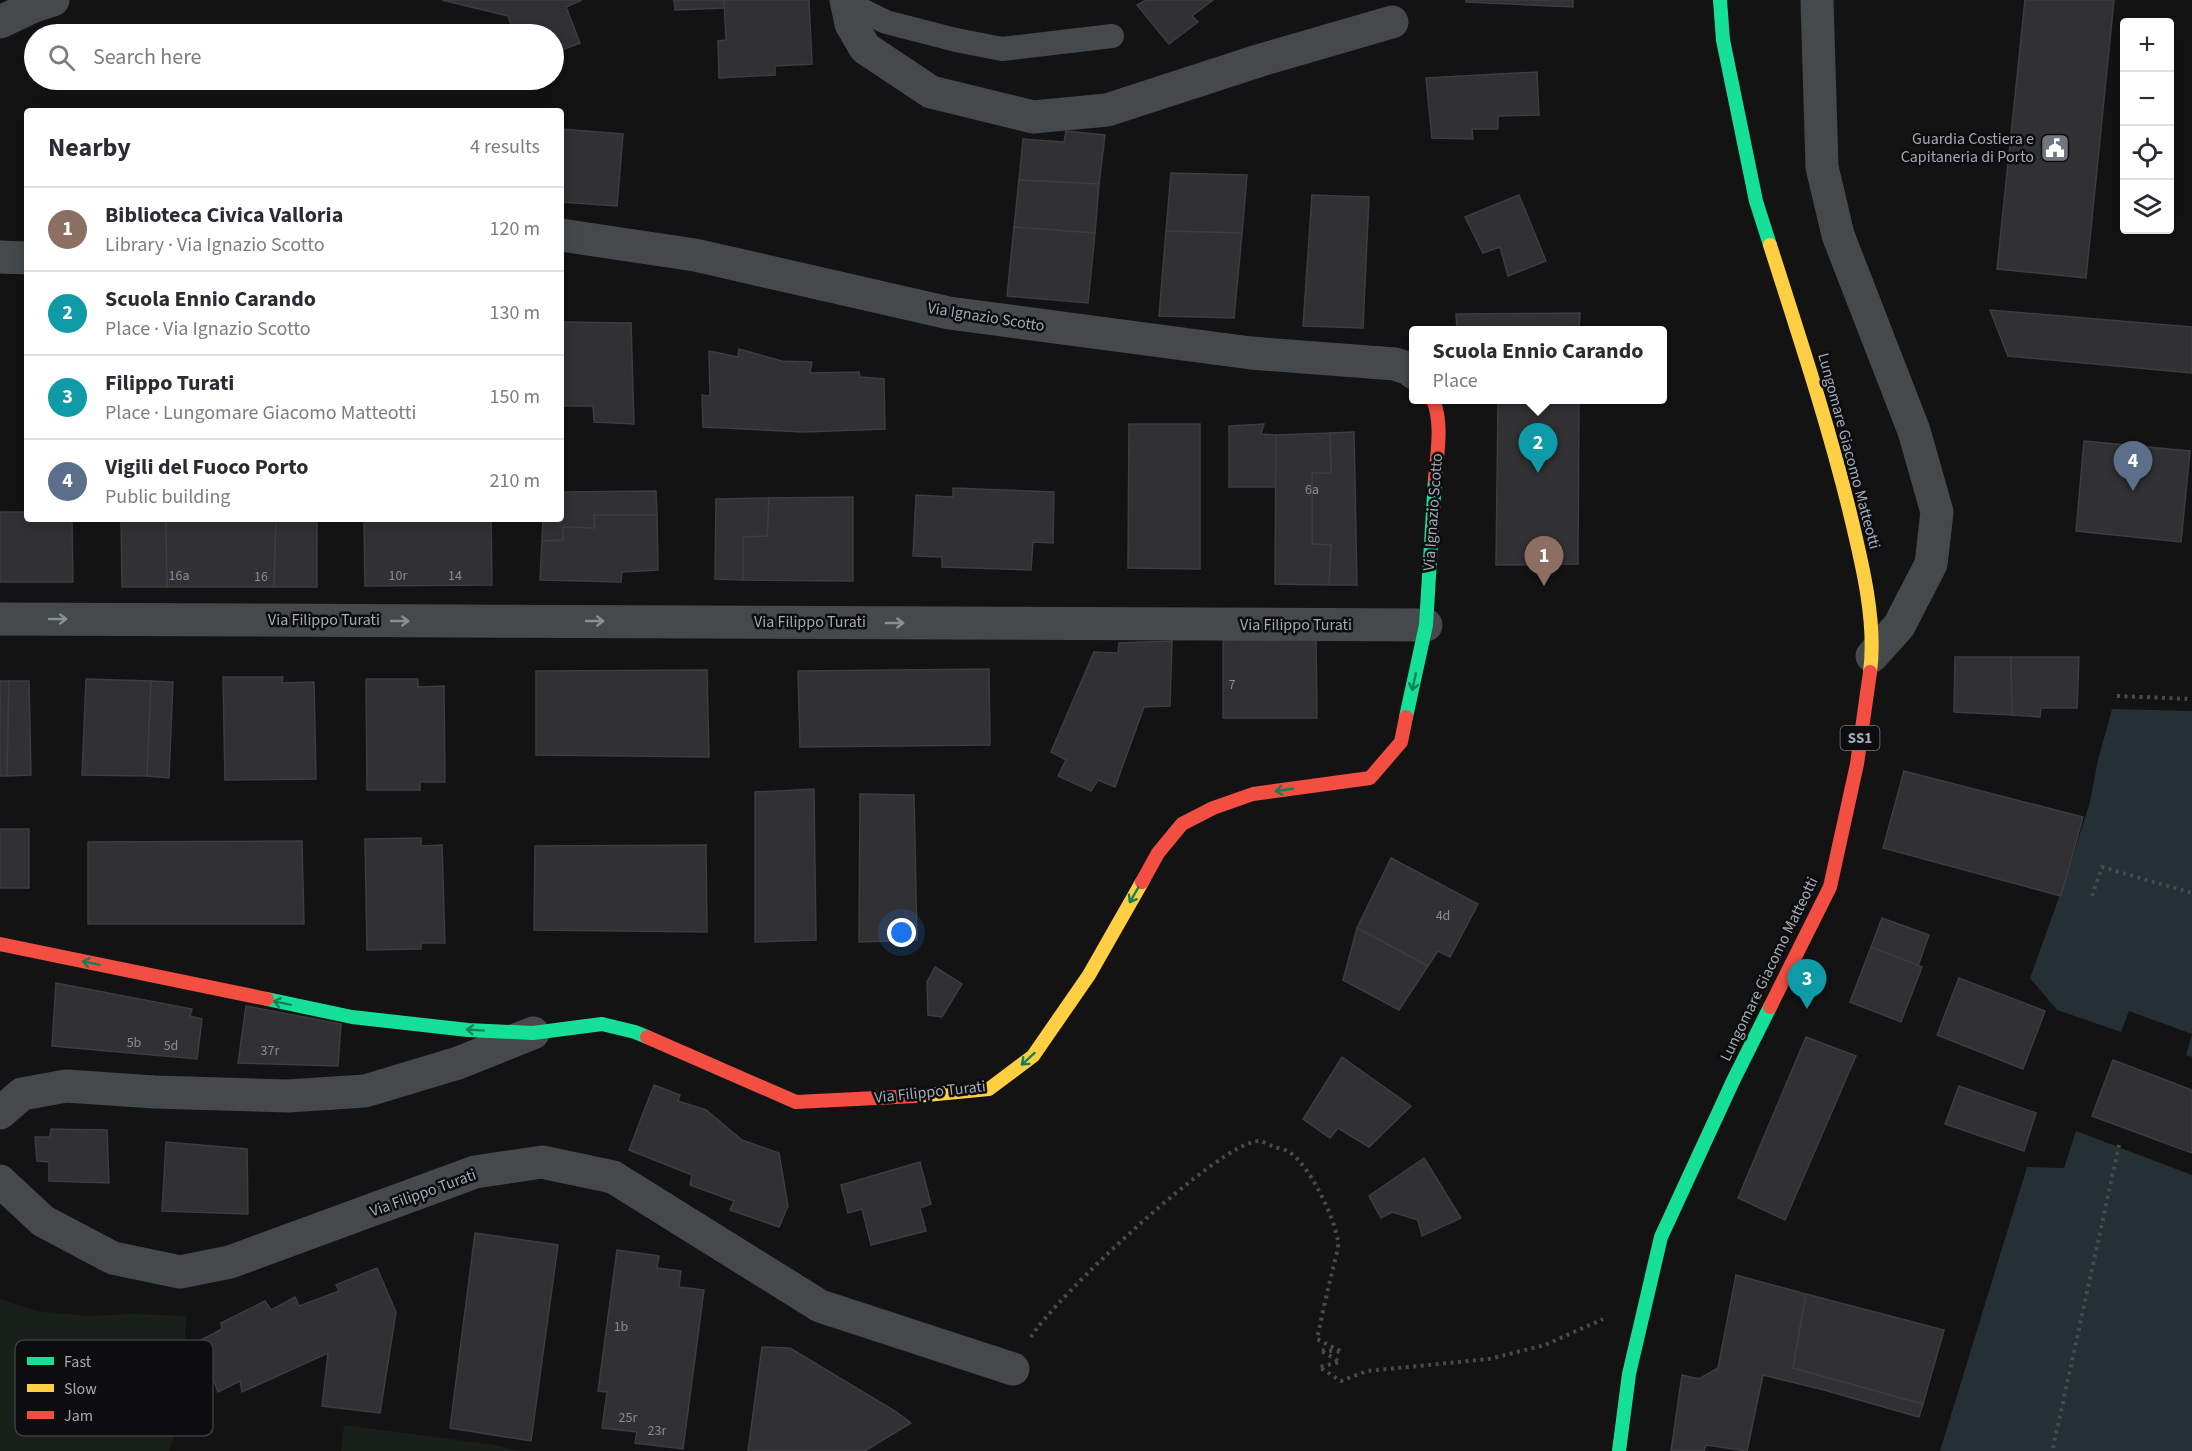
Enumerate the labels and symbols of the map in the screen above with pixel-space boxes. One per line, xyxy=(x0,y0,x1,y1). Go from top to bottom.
place label: Guardia Costiera e Capitaneria di Porto xyxy=(1901,128,2034,168)
public building icon: Guardia Costiera e Capitaneria di Porto xyxy=(2039,132,2071,164)
street label: Via Ignazio Scotto xyxy=(926,297,1046,337)
street label: Lungomare Giacomo Matteotti xyxy=(1812,350,1886,552)
pin: 2 xyxy=(1518,424,1558,473)
pin: 4 xyxy=(2114,442,2152,491)
street label: Via Ignazio Scotto xyxy=(1418,452,1448,572)
house number: 6a xyxy=(1305,480,1319,500)
pin: 1 xyxy=(1524,536,1564,586)
house number: 16a xyxy=(169,566,189,586)
house number: 10r xyxy=(389,566,408,586)
house number: 14 xyxy=(448,566,462,586)
house number: 16 xyxy=(254,567,268,587)
street label: Via Filippo Turati xyxy=(268,609,380,631)
street label: Via Filippo Turati xyxy=(754,611,866,633)
one-way arrow xyxy=(48,613,68,625)
street label: Via Filippo Turati xyxy=(1240,614,1352,636)
one-way arrow xyxy=(390,615,410,627)
one-way arrow xyxy=(585,615,605,627)
one-way arrow xyxy=(885,617,905,629)
one-way arrow xyxy=(1408,672,1419,692)
house number: 7 xyxy=(1229,675,1236,695)
road number: SS1 xyxy=(1840,726,1880,750)
one-way arrow xyxy=(1275,785,1295,796)
street label: Lungomare Giacomo Matteotti xyxy=(1715,873,1823,1065)
one-way arrow xyxy=(1128,886,1140,903)
house number: 4d xyxy=(1436,906,1450,926)
your location xyxy=(887,918,916,947)
one-way arrow xyxy=(82,957,101,969)
pin: 3 xyxy=(1788,960,1826,1009)
one-way arrow xyxy=(273,996,292,1008)
one-way arrow xyxy=(465,1024,485,1035)
house number: 5b xyxy=(127,1033,142,1053)
house number: 5d xyxy=(164,1036,178,1056)
house number: 37r xyxy=(261,1041,280,1061)
one-way arrow xyxy=(1021,1051,1037,1065)
street label: Via Filippo Turati xyxy=(873,1075,987,1109)
street label: Via Filippo Turati xyxy=(367,1164,479,1222)
house number: 1b xyxy=(614,1317,629,1337)
legend xyxy=(15,1340,213,1436)
text: Fast xyxy=(64,1351,92,1373)
text: Slow xyxy=(64,1378,97,1400)
text: Jam xyxy=(64,1405,93,1427)
house number: 25r xyxy=(619,1408,638,1428)
house number: 23r xyxy=(648,1421,667,1441)

